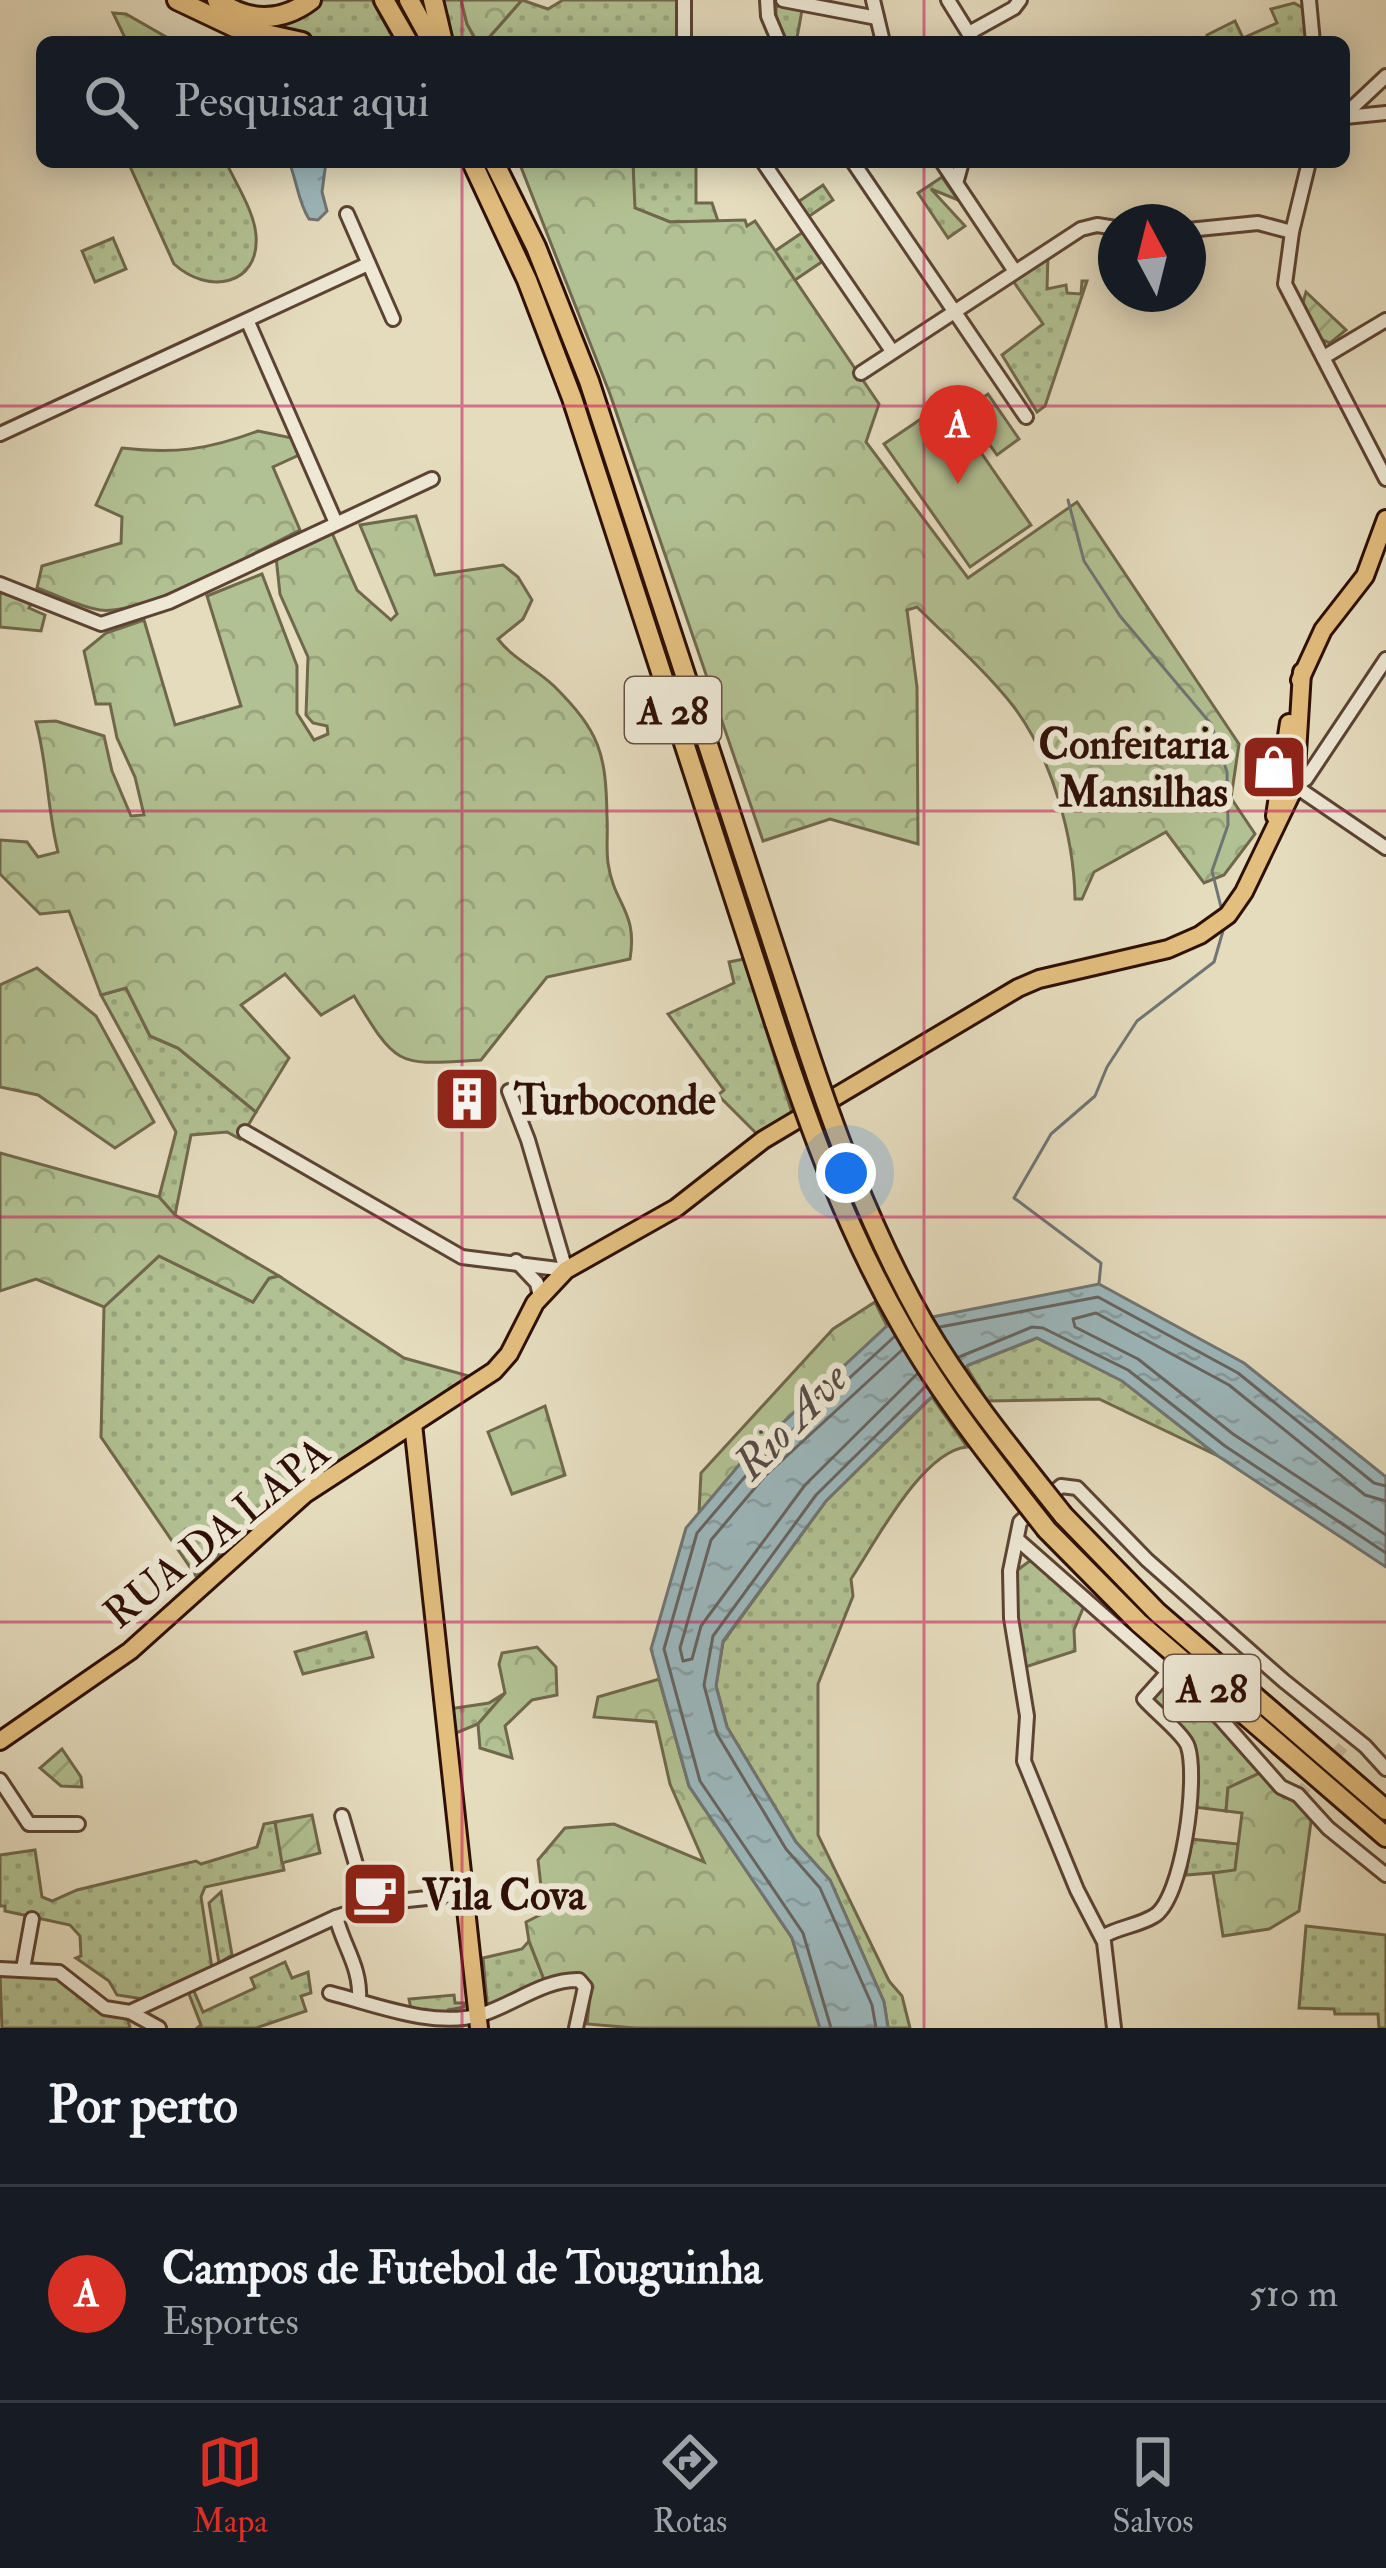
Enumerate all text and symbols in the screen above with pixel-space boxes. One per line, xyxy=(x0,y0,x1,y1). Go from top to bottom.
search box xyxy=(36,36,1350,168)
icon: search xyxy=(78,69,144,135)
text: Pesquisar aqui xyxy=(174,74,430,130)
north arrow xyxy=(1098,204,1206,312)
pin: A xyxy=(919,385,997,484)
road number: A 28 xyxy=(625,677,721,743)
place label: Confeitaria Mansilhas xyxy=(1039,719,1230,819)
shop icon: Confeitaria Mansilhas xyxy=(1239,732,1309,802)
building icon: Turboconde xyxy=(432,1064,502,1134)
place label: Turboconde xyxy=(513,1075,716,1127)
your location xyxy=(816,1143,876,1203)
water label: Rio Ave xyxy=(722,1351,861,1492)
street label: RUA DA LAPA xyxy=(94,1427,341,1640)
road number: A 28 xyxy=(1164,1655,1260,1721)
cafe icon: Vila Cova xyxy=(340,1859,410,1929)
place label: Vila Cova xyxy=(422,1870,587,1922)
text: Por perto xyxy=(48,2074,238,2138)
text: Campos de Futebol de Touguinha xyxy=(162,2241,762,2297)
text: A xyxy=(75,2269,99,2318)
text: 510 m xyxy=(1249,2269,1338,2318)
text: Esportes xyxy=(162,2297,299,2346)
tab: Mapa xyxy=(192,2429,268,2542)
tab: Rotas xyxy=(653,2429,727,2542)
tab: Salvos xyxy=(1112,2429,1194,2542)

